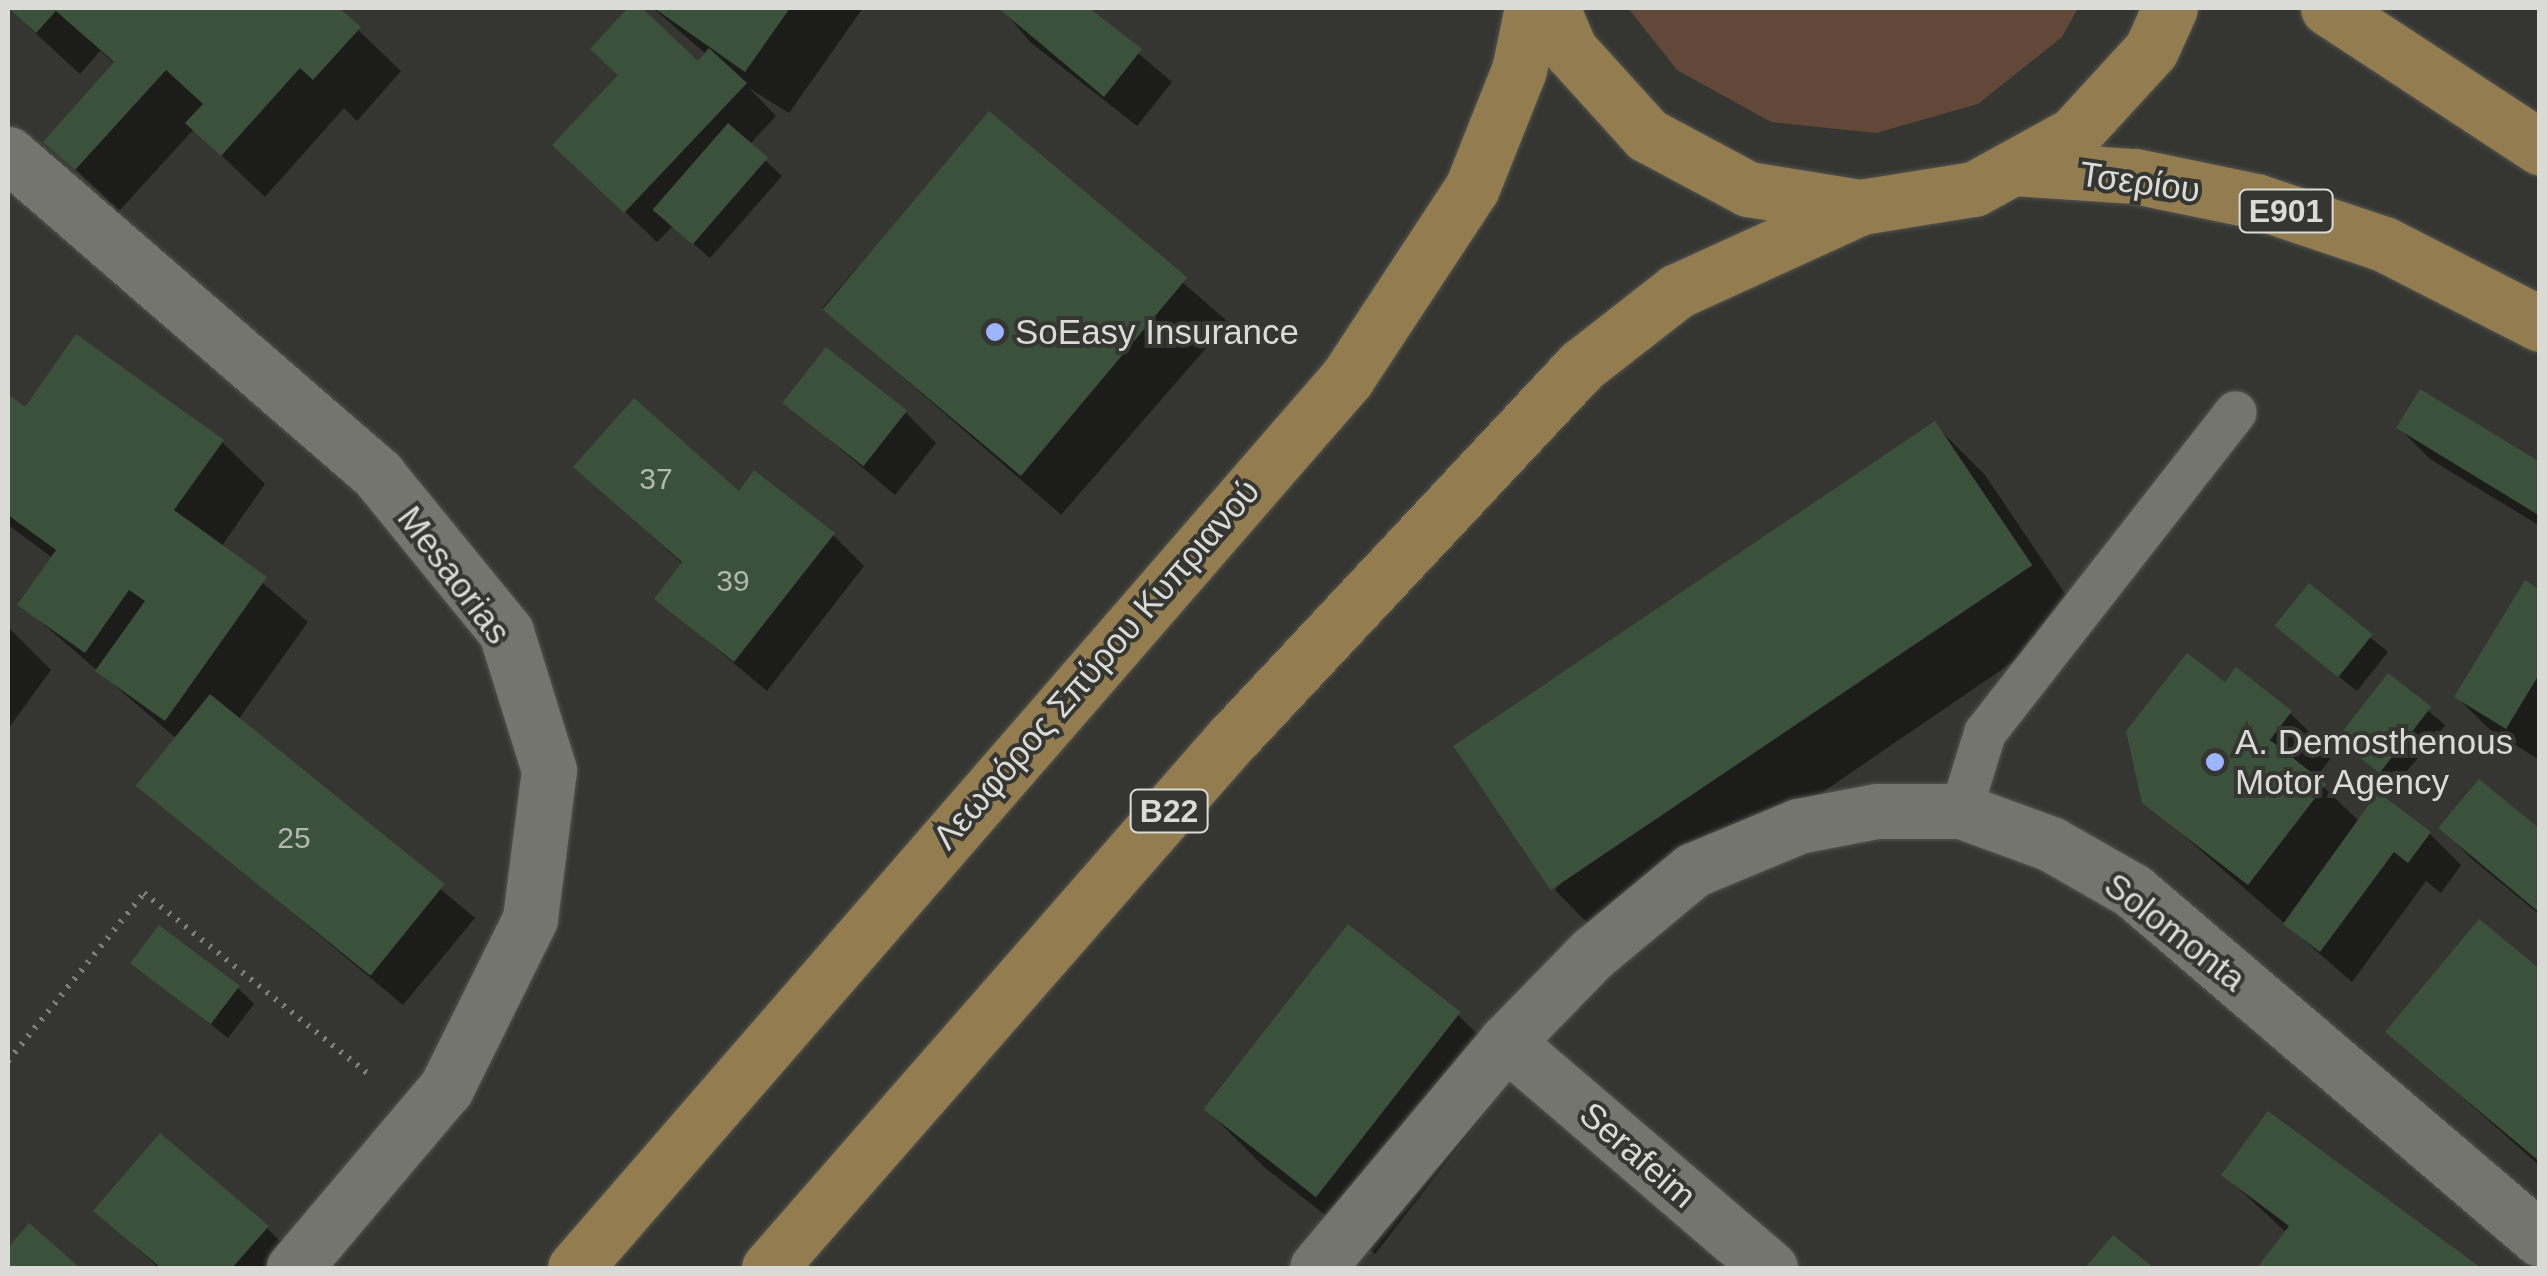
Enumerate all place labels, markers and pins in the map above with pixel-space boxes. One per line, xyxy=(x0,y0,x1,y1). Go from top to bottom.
place label: SoEasy Insurance xyxy=(1015,311,1299,353)
marker: SoEasy Insurance xyxy=(984,321,1006,343)
place label: A. Demosthenous Motor Agency xyxy=(2235,721,2513,803)
marker: A. Demosthenous Motor Agency xyxy=(2204,751,2226,773)

